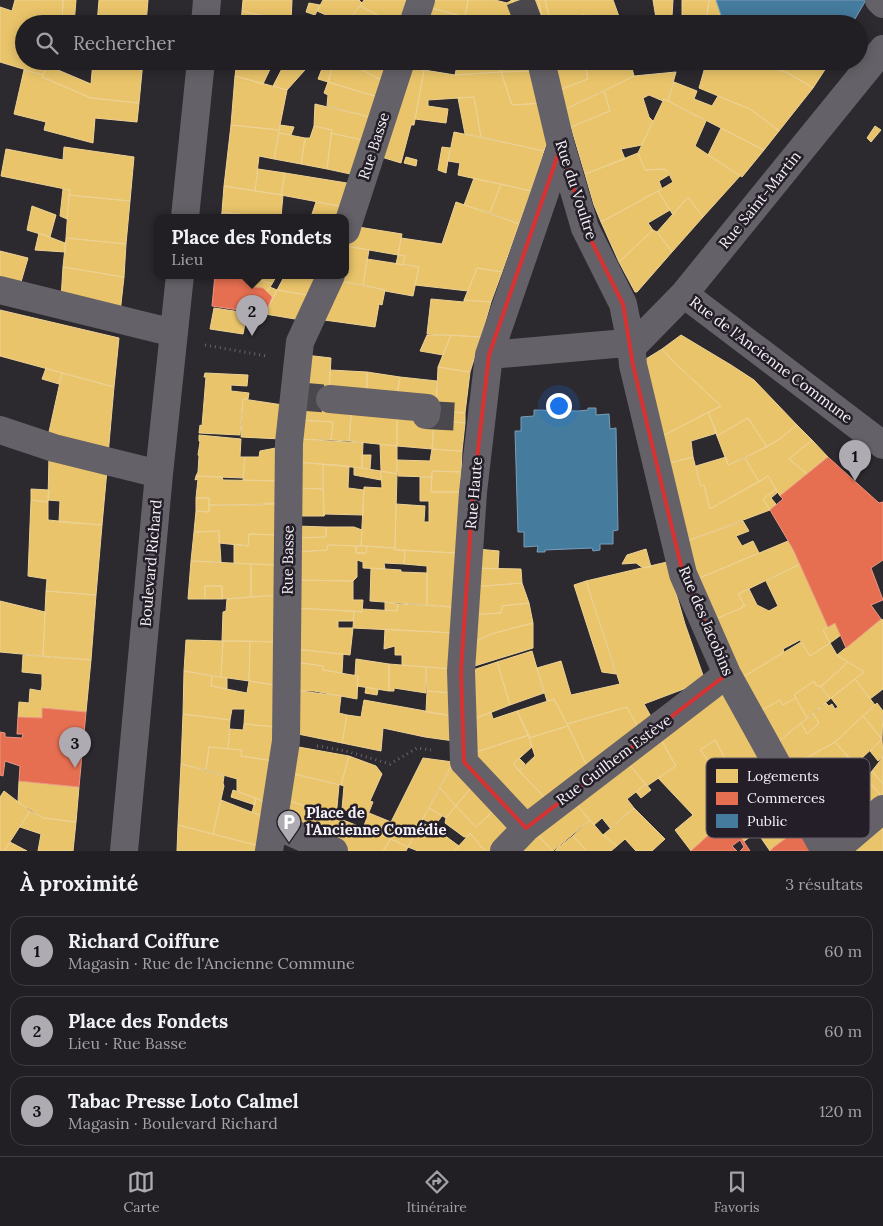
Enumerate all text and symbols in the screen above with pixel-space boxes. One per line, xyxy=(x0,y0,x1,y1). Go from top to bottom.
search box xyxy=(15,15,868,70)
icon: search xyxy=(33,29,61,57)
text: Rechercher xyxy=(73,31,175,55)
street label: Rue Basse xyxy=(354,110,393,182)
street label: Rue du Voultre xyxy=(551,138,602,242)
street label: Rue Saint-Martin xyxy=(714,147,805,252)
popup xyxy=(154,214,349,279)
text: Place des Fondets xyxy=(171,225,332,249)
text: Lieu xyxy=(171,249,203,269)
street label: Rue de l'Ancienne Commune xyxy=(686,292,857,427)
pin: 2 xyxy=(236,295,268,336)
your location xyxy=(546,393,572,419)
pin: 1 xyxy=(839,440,871,481)
street label: Rue Haute xyxy=(461,456,486,530)
street label: Boulevard Richard xyxy=(135,499,166,627)
street label: Rue Basse xyxy=(277,525,298,595)
street label: Rue des Jacobins xyxy=(675,563,738,679)
street label: Rue Guilhem Estève xyxy=(552,710,675,809)
pin: 3 xyxy=(59,727,91,768)
legend xyxy=(706,758,870,838)
text: Logements xyxy=(747,767,819,785)
text: Commerces xyxy=(747,789,825,807)
place label: Place de l'Ancienne Comédie xyxy=(306,803,446,839)
parking icon: Place de l'Ancienne Comédie xyxy=(276,809,302,843)
text: Public xyxy=(747,812,787,830)
text: À proximité xyxy=(20,870,138,897)
text: 3 résultats xyxy=(785,874,863,894)
text: Richard Coiffure xyxy=(68,929,219,953)
text: 1 xyxy=(34,941,40,961)
text: 60 m xyxy=(824,941,862,961)
text: Magasin · Rue de l'Ancienne Commune xyxy=(68,953,355,973)
text: Place des Fondets xyxy=(68,1009,228,1033)
text: 2 xyxy=(33,1021,41,1041)
text: 60 m xyxy=(824,1021,862,1041)
text: Lieu · Rue Basse xyxy=(68,1033,187,1053)
text: Tabac Presse Loto Calmel xyxy=(68,1089,299,1113)
text: 3 xyxy=(33,1101,41,1121)
text: 120 m xyxy=(819,1101,862,1121)
text: Magasin · Boulevard Richard xyxy=(68,1113,278,1133)
tab: Carte xyxy=(123,1168,160,1216)
tab: Itinéraire xyxy=(406,1168,467,1216)
tab: Favoris xyxy=(714,1168,760,1216)

